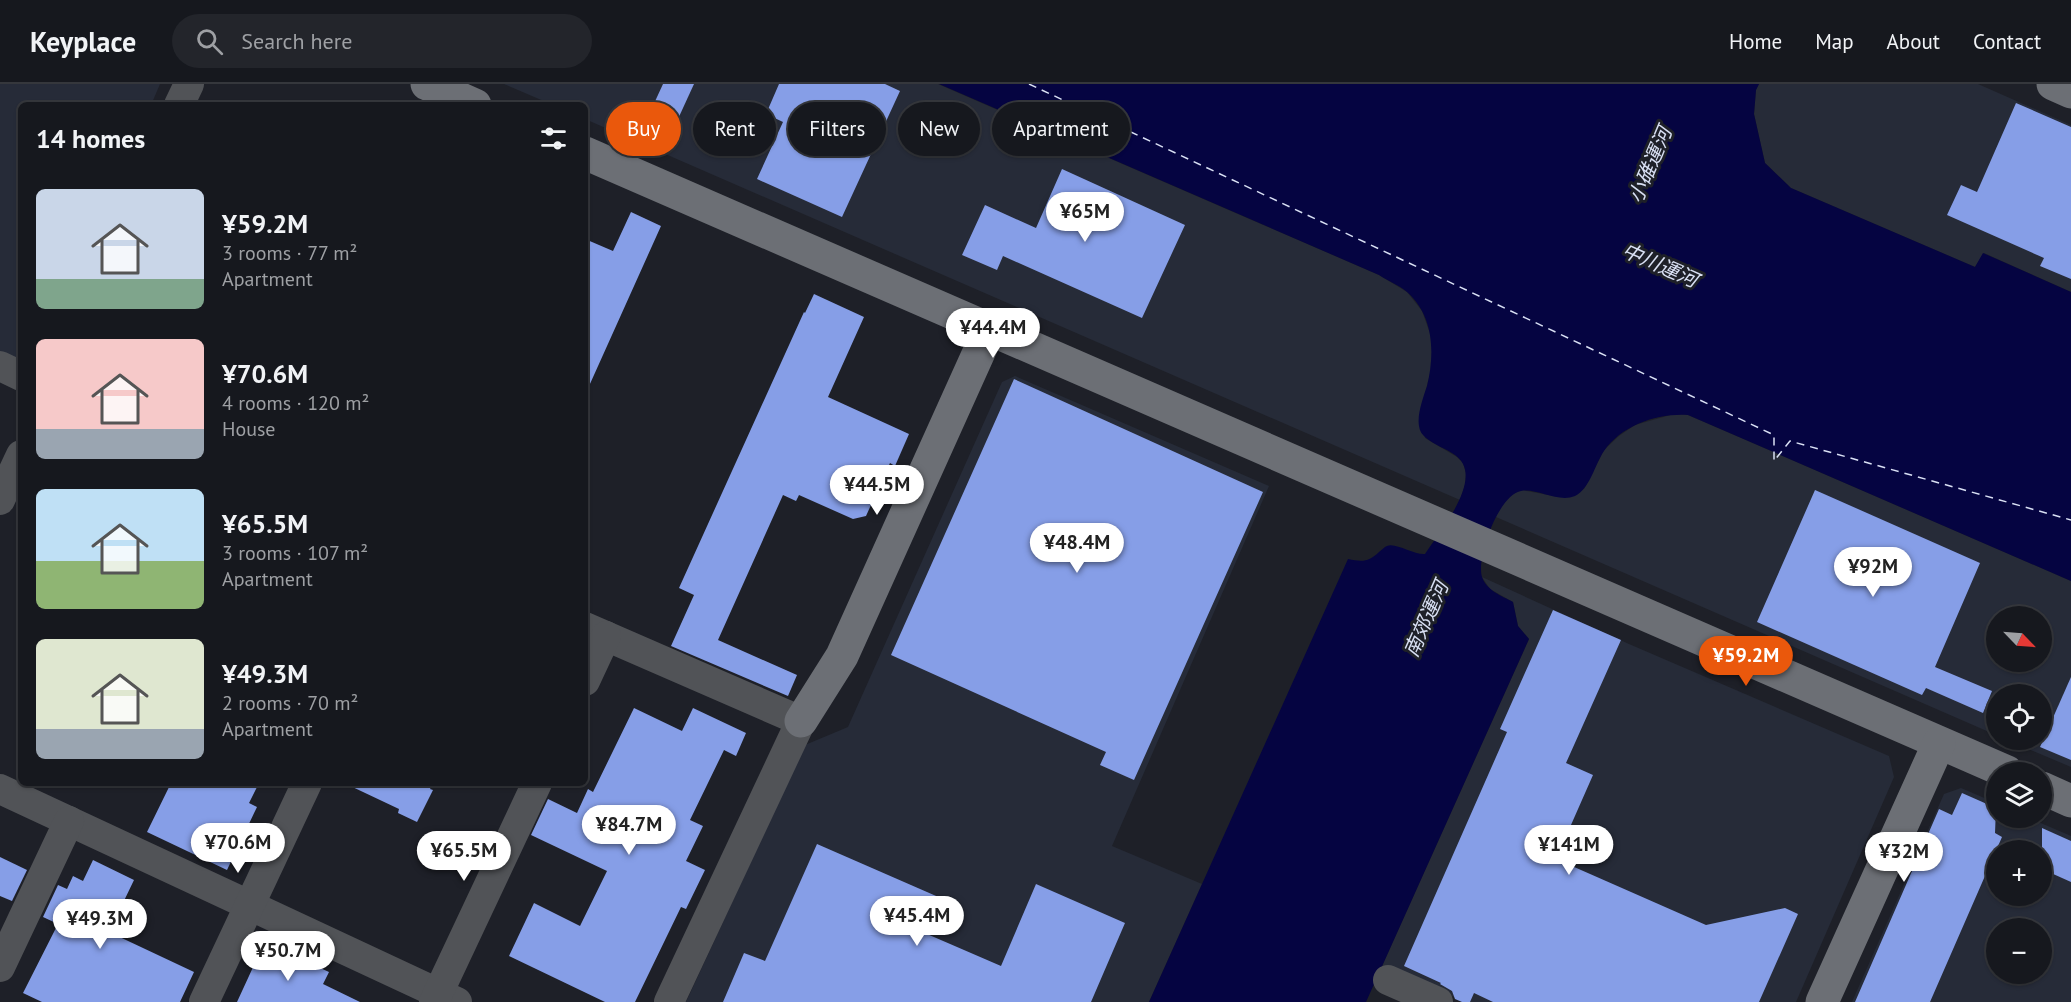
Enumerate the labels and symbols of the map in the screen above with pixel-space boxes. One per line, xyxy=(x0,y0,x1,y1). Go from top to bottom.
water label: 小碓運河 xyxy=(1622,119,1679,207)
pin: ¥65M xyxy=(1049,192,1121,243)
water label: 中川運河 xyxy=(1618,237,1705,295)
pin: ¥44.4M xyxy=(944,308,1042,359)
pin: ¥44.5M xyxy=(828,465,926,516)
pin: ¥48.4M xyxy=(1028,523,1126,574)
pin: ¥92M xyxy=(1837,547,1909,598)
water label: 南郊運河 xyxy=(1398,574,1456,661)
north arrow xyxy=(1986,606,2052,672)
pin: ¥59.2M xyxy=(1697,636,1795,687)
pin: ¥84.7M xyxy=(580,805,678,856)
pin: ¥70.6M xyxy=(189,823,287,874)
pin: ¥141M xyxy=(1527,825,1611,876)
pin: ¥65.5M xyxy=(415,831,513,882)
pin: ¥32M xyxy=(1868,832,1940,883)
pin: ¥45.4M xyxy=(868,896,966,947)
pin: ¥49.3M xyxy=(51,899,149,950)
pin: ¥50.7M xyxy=(239,931,337,982)

